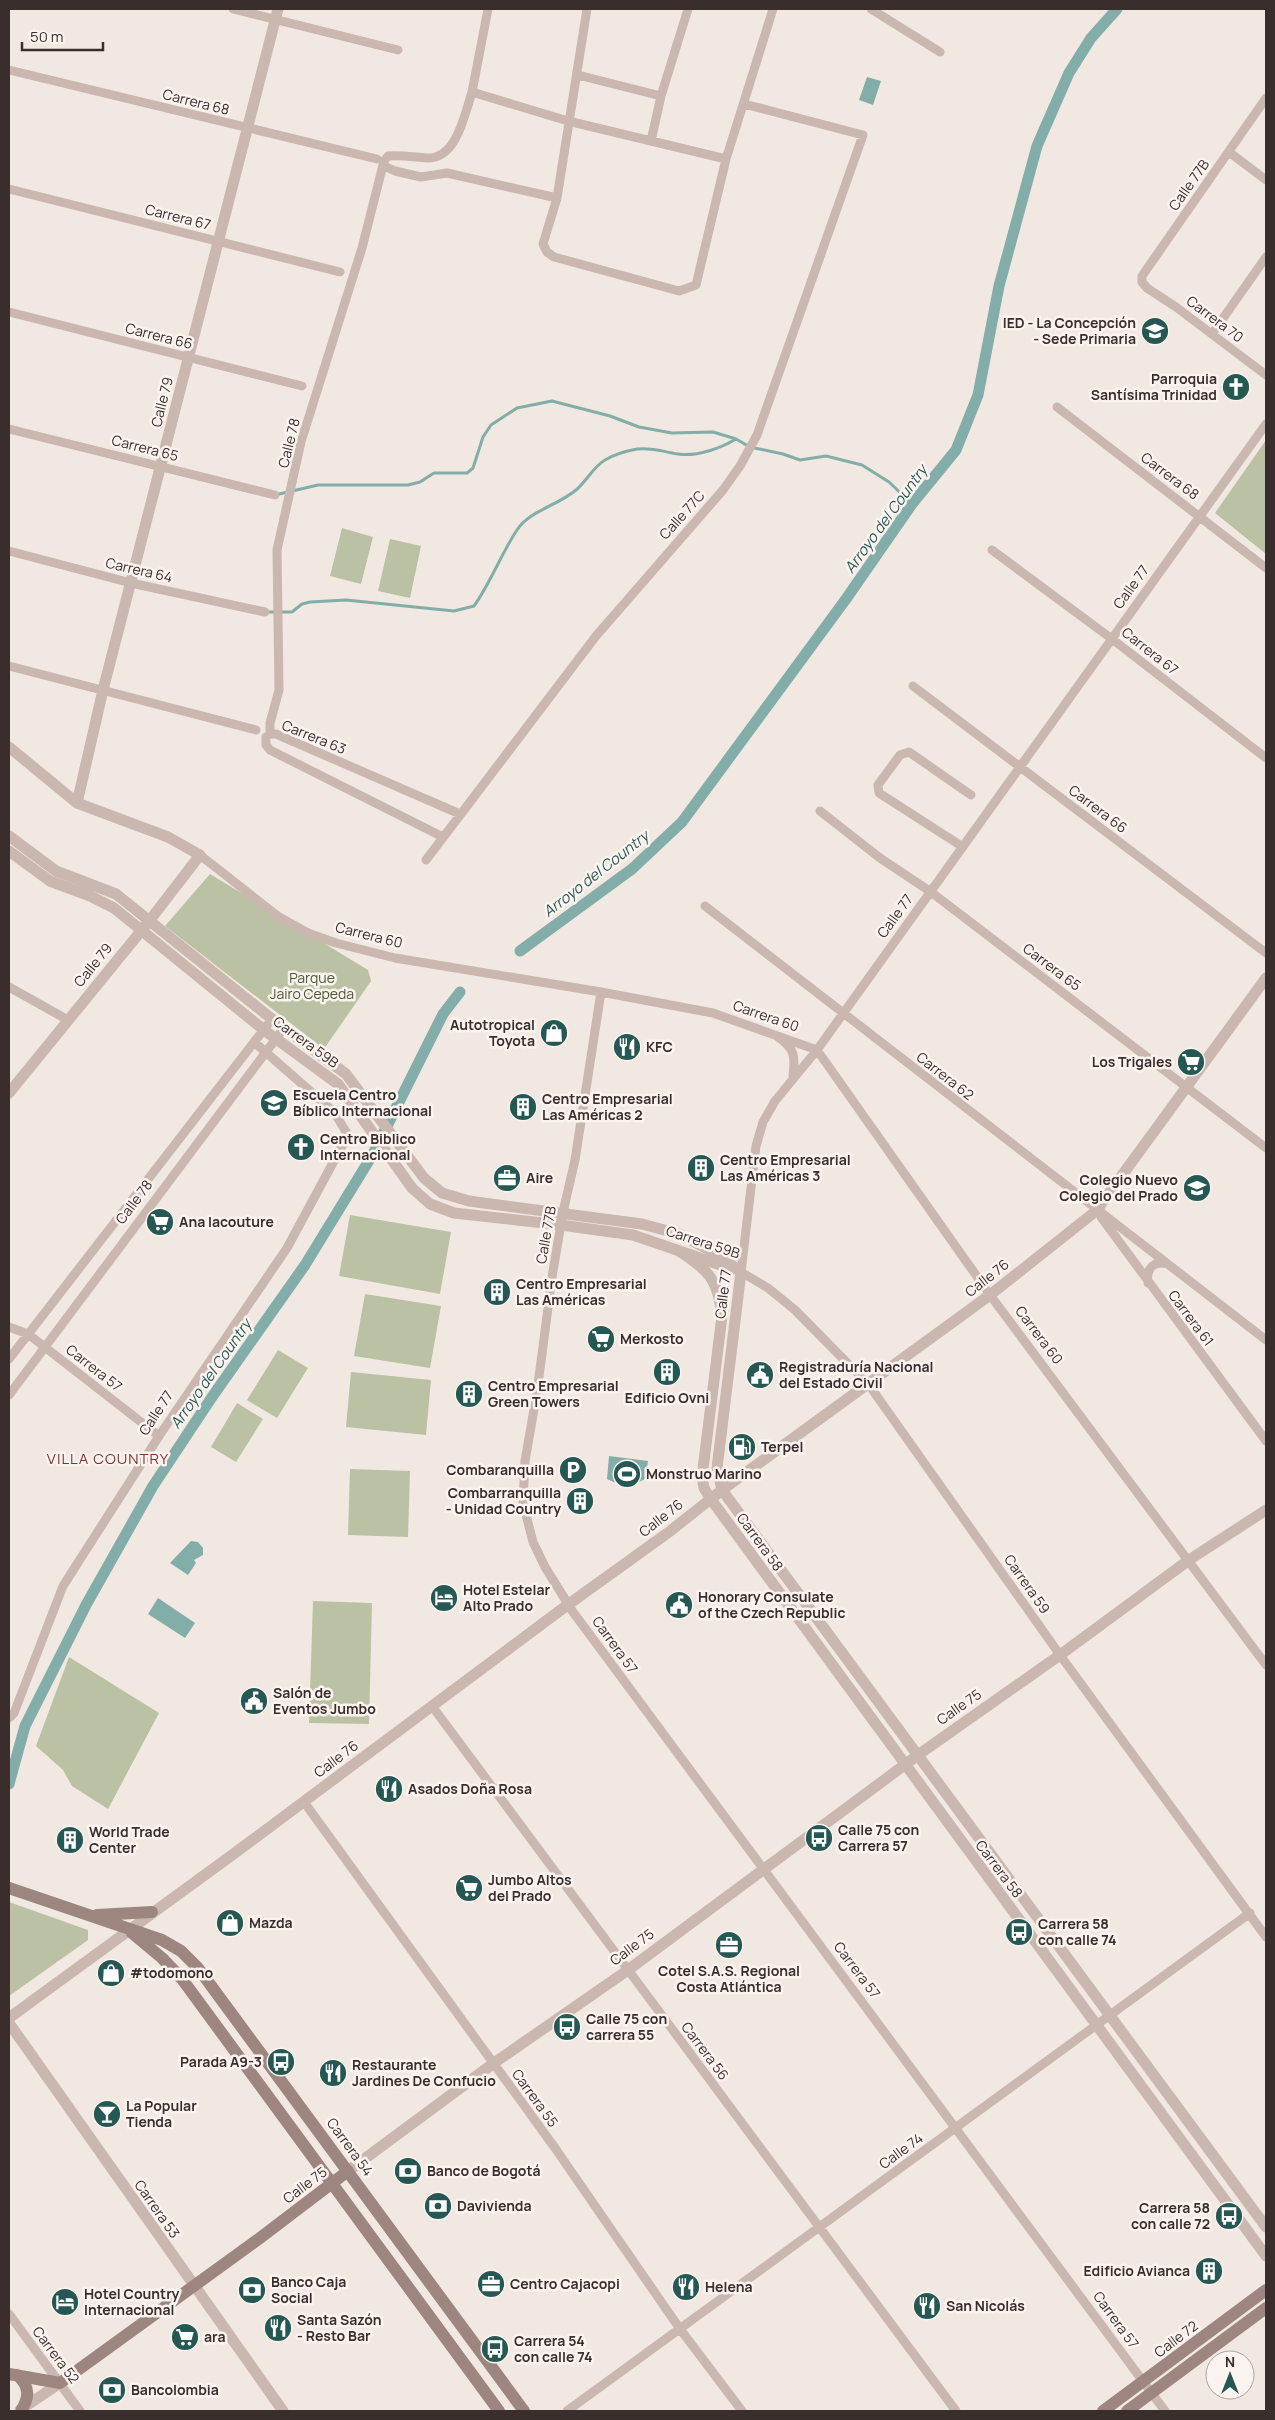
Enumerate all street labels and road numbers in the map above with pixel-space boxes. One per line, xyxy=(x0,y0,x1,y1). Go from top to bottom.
street label: Carrera 68 xyxy=(161,84,231,119)
street label: Calle 77B xyxy=(1164,155,1213,214)
street label: Carrera 67 xyxy=(143,199,213,234)
street label: Carrera 70 xyxy=(1183,291,1248,346)
street label: Carrera 66 xyxy=(124,318,195,353)
street label: Calle 79 xyxy=(146,375,177,429)
street label: Calle 78 xyxy=(273,416,304,470)
street label: Carrera 65 xyxy=(110,430,180,465)
street label: Carrera 68 xyxy=(1137,448,1203,504)
street label: Calle 77C xyxy=(655,486,709,543)
street label: Carrera 64 xyxy=(104,553,174,586)
street label: Calle 77 xyxy=(1108,561,1153,612)
street label: Carrera 67 xyxy=(1118,622,1183,679)
street label: Carrera 63 xyxy=(279,715,349,758)
street label: Carrera 66 xyxy=(1065,780,1131,837)
street label: Calle 77 xyxy=(872,890,917,941)
street label: Carrera 60 xyxy=(334,917,405,952)
street label: Calle 79 xyxy=(69,939,116,990)
street label: Carrera 65 xyxy=(1019,939,1085,995)
street label: Carrera 60 xyxy=(731,995,802,1036)
street label: Carrera 59B xyxy=(270,1011,343,1072)
street label: Carrera 62 xyxy=(913,1047,978,1104)
street label: Calle 78 xyxy=(111,1176,156,1228)
street label: Calle 77B xyxy=(531,1204,560,1265)
street label: Carrera 59B xyxy=(664,1221,743,1263)
street label: Calle 76 xyxy=(961,1254,1013,1301)
street label: Calle 77 xyxy=(710,1268,735,1320)
street label: Carrera 61 xyxy=(1164,1286,1219,1349)
street label: Carrera 60 xyxy=(1011,1302,1068,1368)
street label: Carrera 57 xyxy=(62,1340,126,1396)
street label: Calle 77 xyxy=(134,1387,177,1439)
street label: Calle 76 xyxy=(635,1494,687,1541)
street label: Carrera 58 xyxy=(733,1509,788,1575)
street label: Carrera 59 xyxy=(1000,1550,1055,1617)
street label: Carrera 57 xyxy=(588,1612,643,1677)
street label: Calle 75 xyxy=(933,1684,985,1729)
street label: Calle 76 xyxy=(310,1736,362,1782)
street label: Carrera 58 xyxy=(972,1836,1027,1901)
street label: Calle 75 xyxy=(606,1924,658,1969)
street label: Carrera 57 xyxy=(830,1937,885,2002)
street label: Carrera 56 xyxy=(677,2018,733,2084)
street label: Carrera 55 xyxy=(508,2065,563,2131)
street label: Carrera 54 xyxy=(323,2114,378,2180)
street label: Calle 74 xyxy=(875,2128,927,2173)
street label: Calle 75 xyxy=(279,2162,331,2207)
street label: Carrera 53 xyxy=(130,2176,184,2242)
street label: Carrera 57 xyxy=(1089,2287,1144,2352)
street label: Calle 72 xyxy=(1150,2316,1202,2361)
street label: Carrera 52 xyxy=(29,2322,84,2387)

